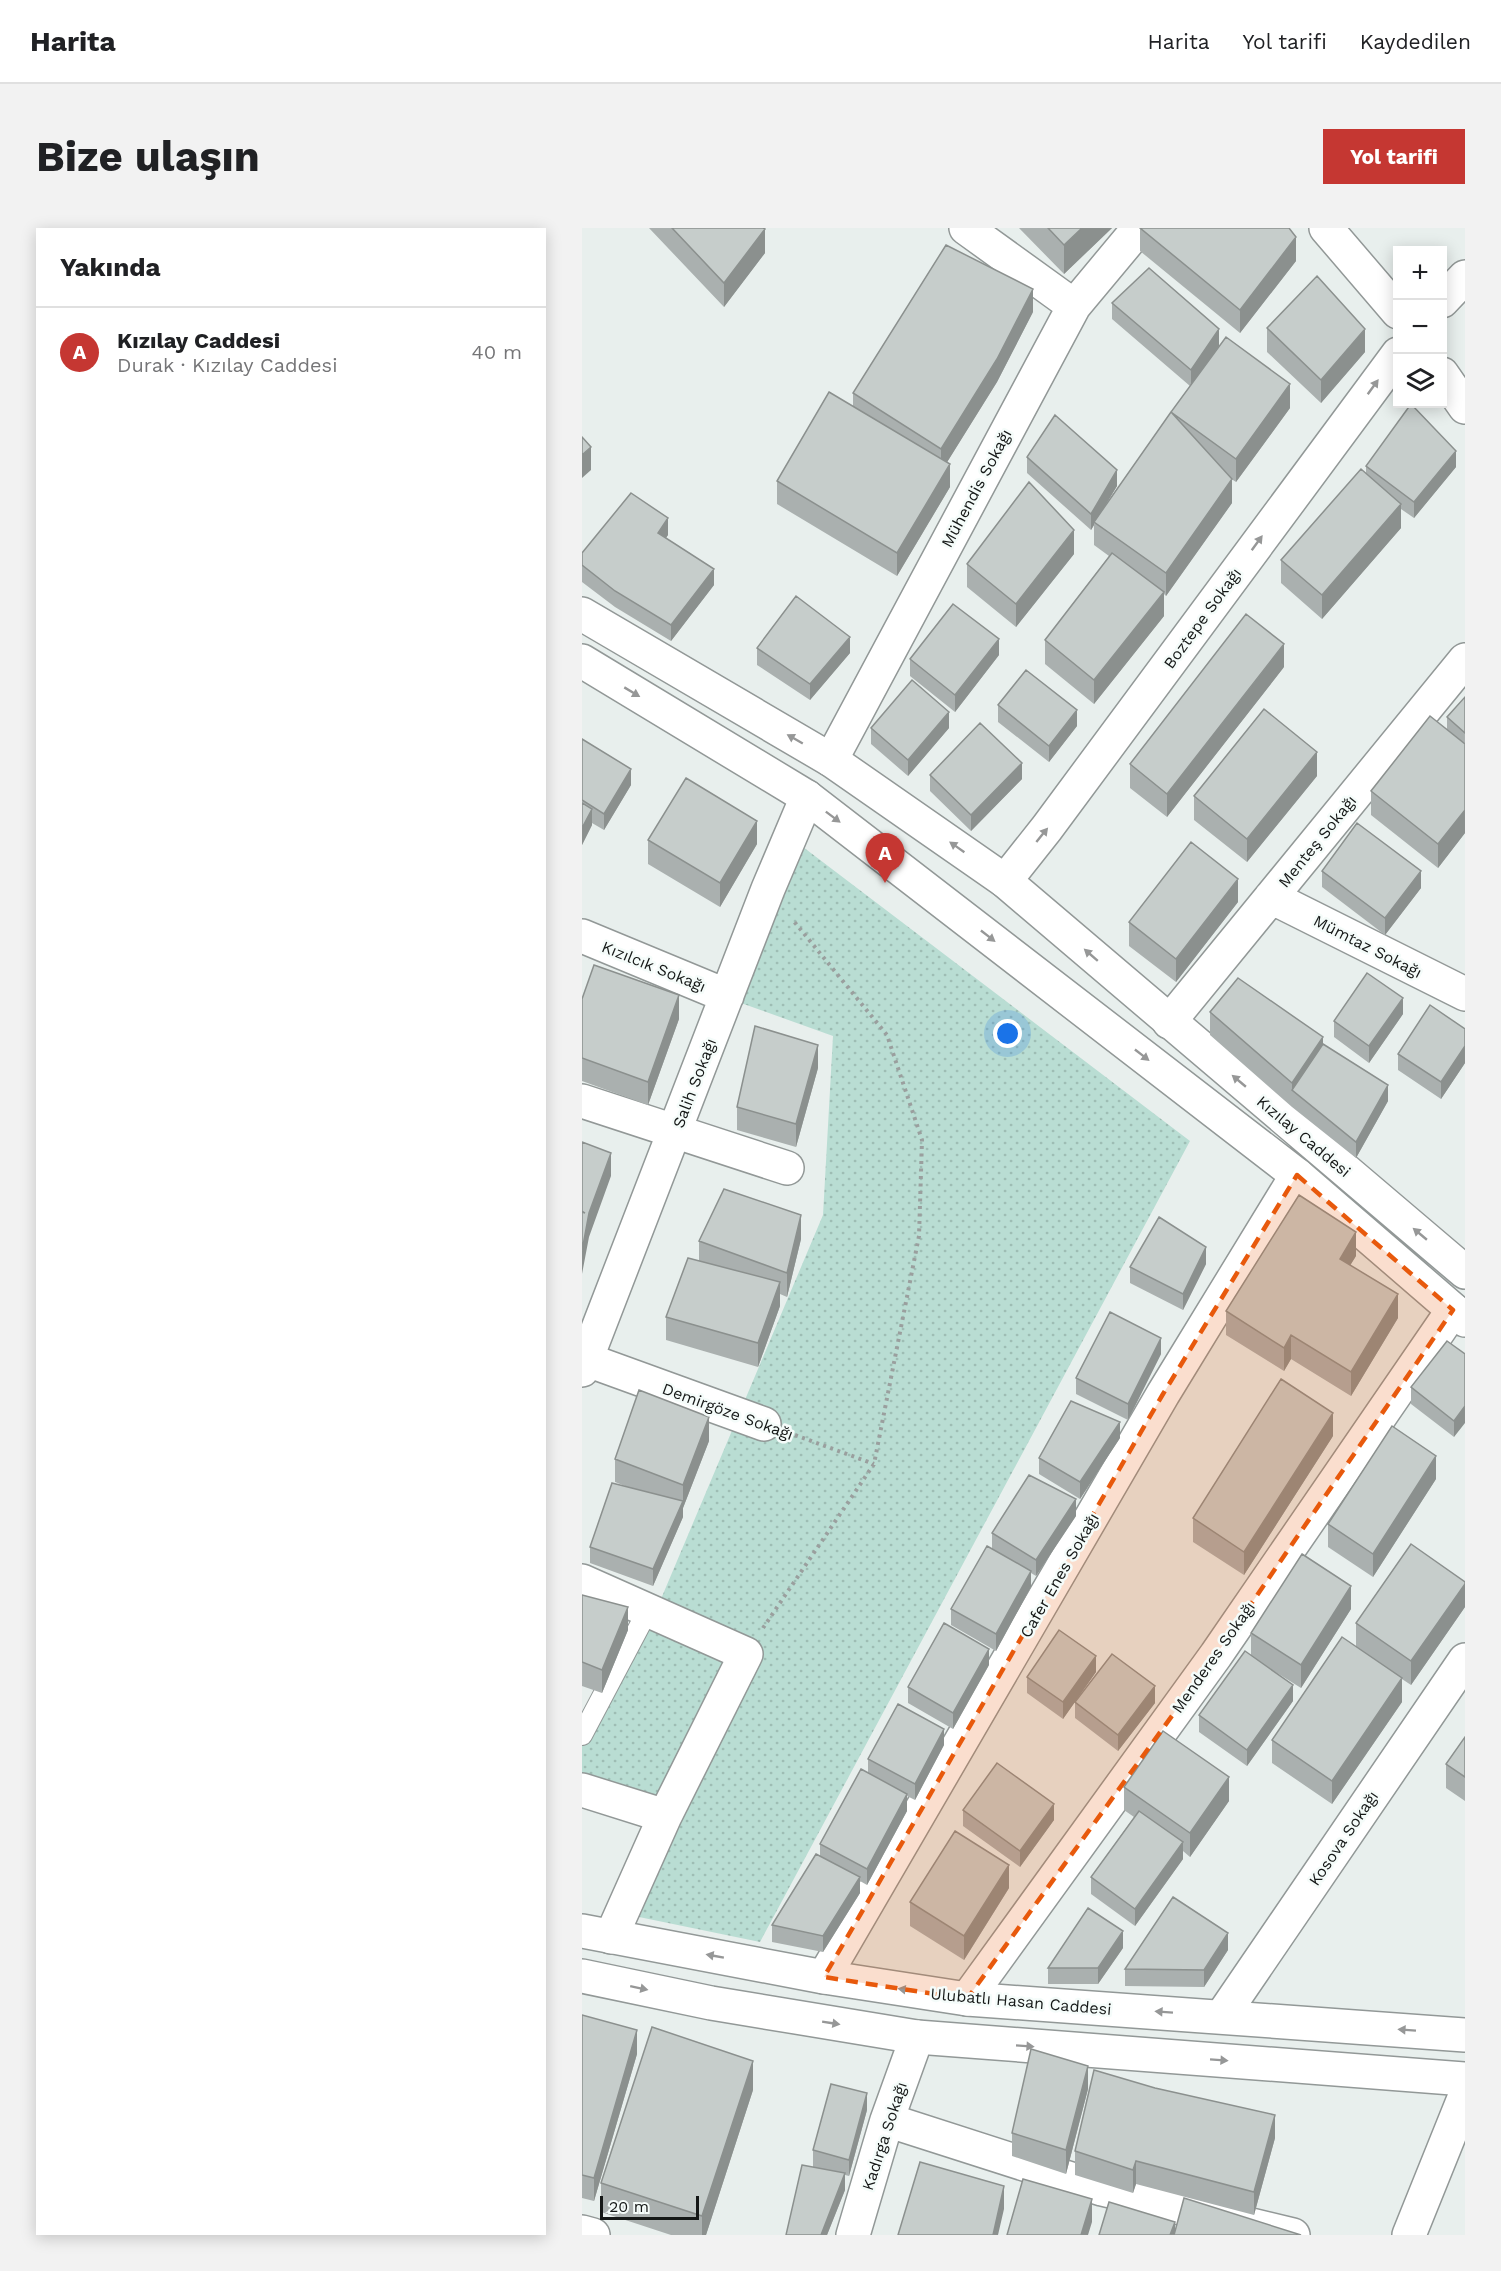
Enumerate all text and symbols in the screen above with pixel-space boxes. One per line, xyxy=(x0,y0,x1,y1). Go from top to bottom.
text: Harita xyxy=(30,25,116,58)
text: Harita xyxy=(1148,29,1210,54)
text: Yol tarifi xyxy=(1243,29,1327,54)
text: Kaydedilen xyxy=(1360,29,1471,54)
button: Yol tarifi xyxy=(1323,129,1465,184)
text: Bize ulaşın xyxy=(36,132,260,181)
map controls xyxy=(1393,246,1447,408)
button: + xyxy=(1393,246,1447,300)
text: Yakında xyxy=(60,252,161,282)
button: − xyxy=(1393,300,1447,354)
text: Kızılay Caddesi xyxy=(117,328,280,353)
text: A xyxy=(73,340,86,364)
text: 40 m xyxy=(471,340,522,364)
text: Durak · Kızılay Caddesi xyxy=(117,353,337,377)
button: layers xyxy=(1393,354,1447,408)
one-way arrow xyxy=(1367,379,1379,394)
street label: Mühendis Sokağı xyxy=(937,426,1016,551)
one-way arrow xyxy=(1251,536,1263,551)
street label: Boztepe Sokağı xyxy=(1160,564,1245,672)
one-way arrow xyxy=(624,686,640,697)
one-way arrow xyxy=(786,734,803,744)
street label: Menteş Sokağı xyxy=(1274,791,1360,891)
one-way arrow xyxy=(825,810,841,823)
one-way arrow xyxy=(1035,827,1048,843)
pin: A xyxy=(866,834,904,883)
one-way arrow xyxy=(949,841,965,853)
street label: Mümtaz Sokağı xyxy=(1310,911,1425,982)
one-way arrow xyxy=(980,929,995,941)
street label: Kızılcık Sokağı xyxy=(599,937,709,996)
one-way arrow xyxy=(1083,948,1099,961)
your location xyxy=(993,1019,1022,1048)
street label: Salih Sokağı xyxy=(669,1036,720,1131)
one-way arrow xyxy=(1134,1049,1150,1061)
one-way arrow xyxy=(1231,1075,1247,1088)
street label: Kızılay Caddesi xyxy=(1253,1092,1354,1181)
one-way arrow xyxy=(1413,1228,1428,1241)
street label: Demirgöze Sokağı xyxy=(660,1379,796,1444)
street label: Cafer Enes Sokağı xyxy=(1016,1510,1103,1641)
street label: Menderes Sokağı xyxy=(1168,1598,1259,1717)
street label: Kosova Sokağı xyxy=(1305,1787,1382,1889)
one-way arrow xyxy=(705,1951,724,1960)
one-way arrow xyxy=(630,1984,649,1993)
street label: Ulubatlı Hasan Caddesi xyxy=(930,1984,1112,2019)
one-way arrow xyxy=(897,1985,916,1994)
one-way arrow xyxy=(1154,2008,1173,2017)
one-way arrow xyxy=(822,2019,841,2028)
one-way arrow xyxy=(1397,2025,1416,2035)
one-way arrow xyxy=(1015,2041,1034,2050)
one-way arrow xyxy=(1210,2056,1229,2065)
street label: Kadırga Sokağı xyxy=(858,2079,911,2193)
scale bar xyxy=(600,2193,699,2220)
text: 20 m xyxy=(609,2197,649,2216)

